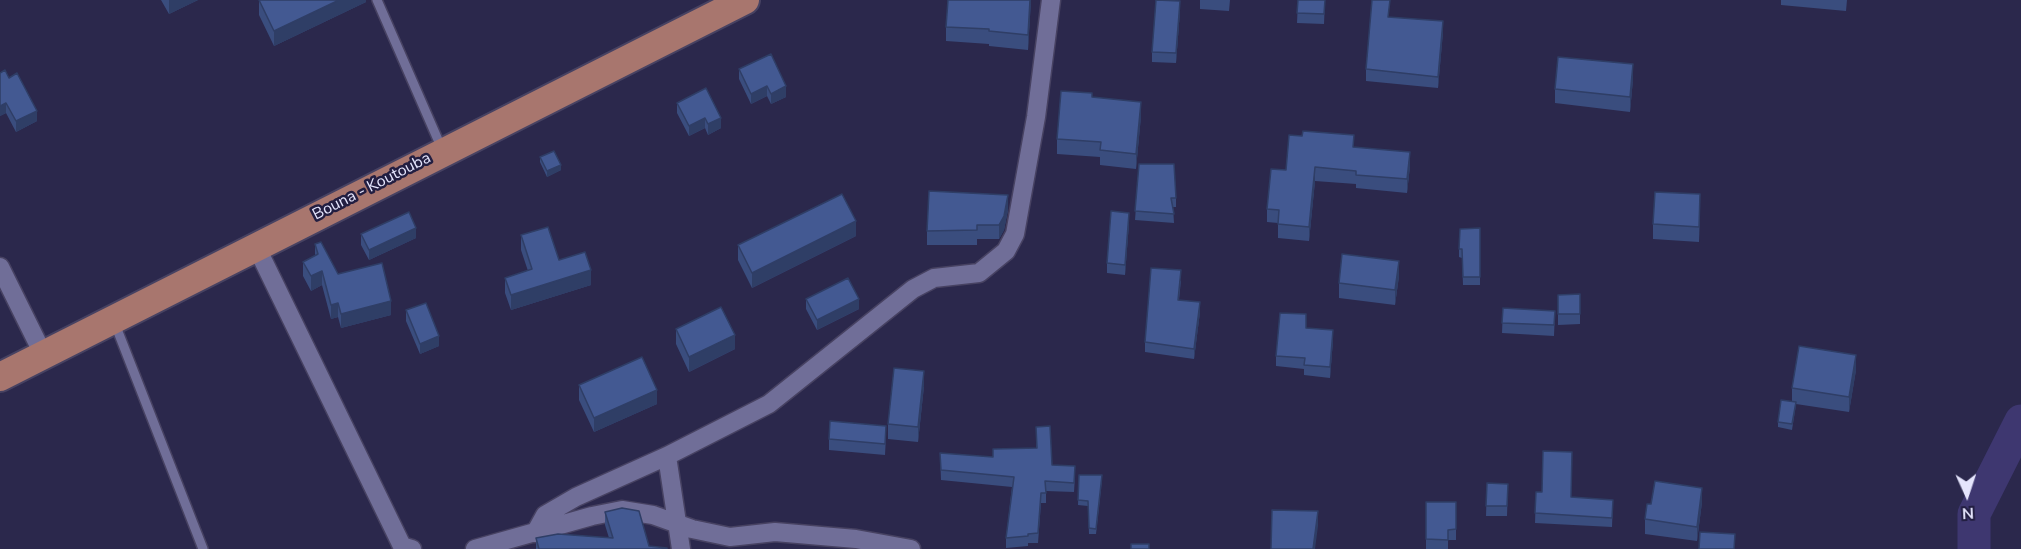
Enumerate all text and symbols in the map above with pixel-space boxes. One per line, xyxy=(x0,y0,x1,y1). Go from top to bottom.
street label: Bouna - Koutouba xyxy=(310,149,434,225)
north arrow xyxy=(1937,465,1997,525)
text: N xyxy=(1961,502,1974,524)

